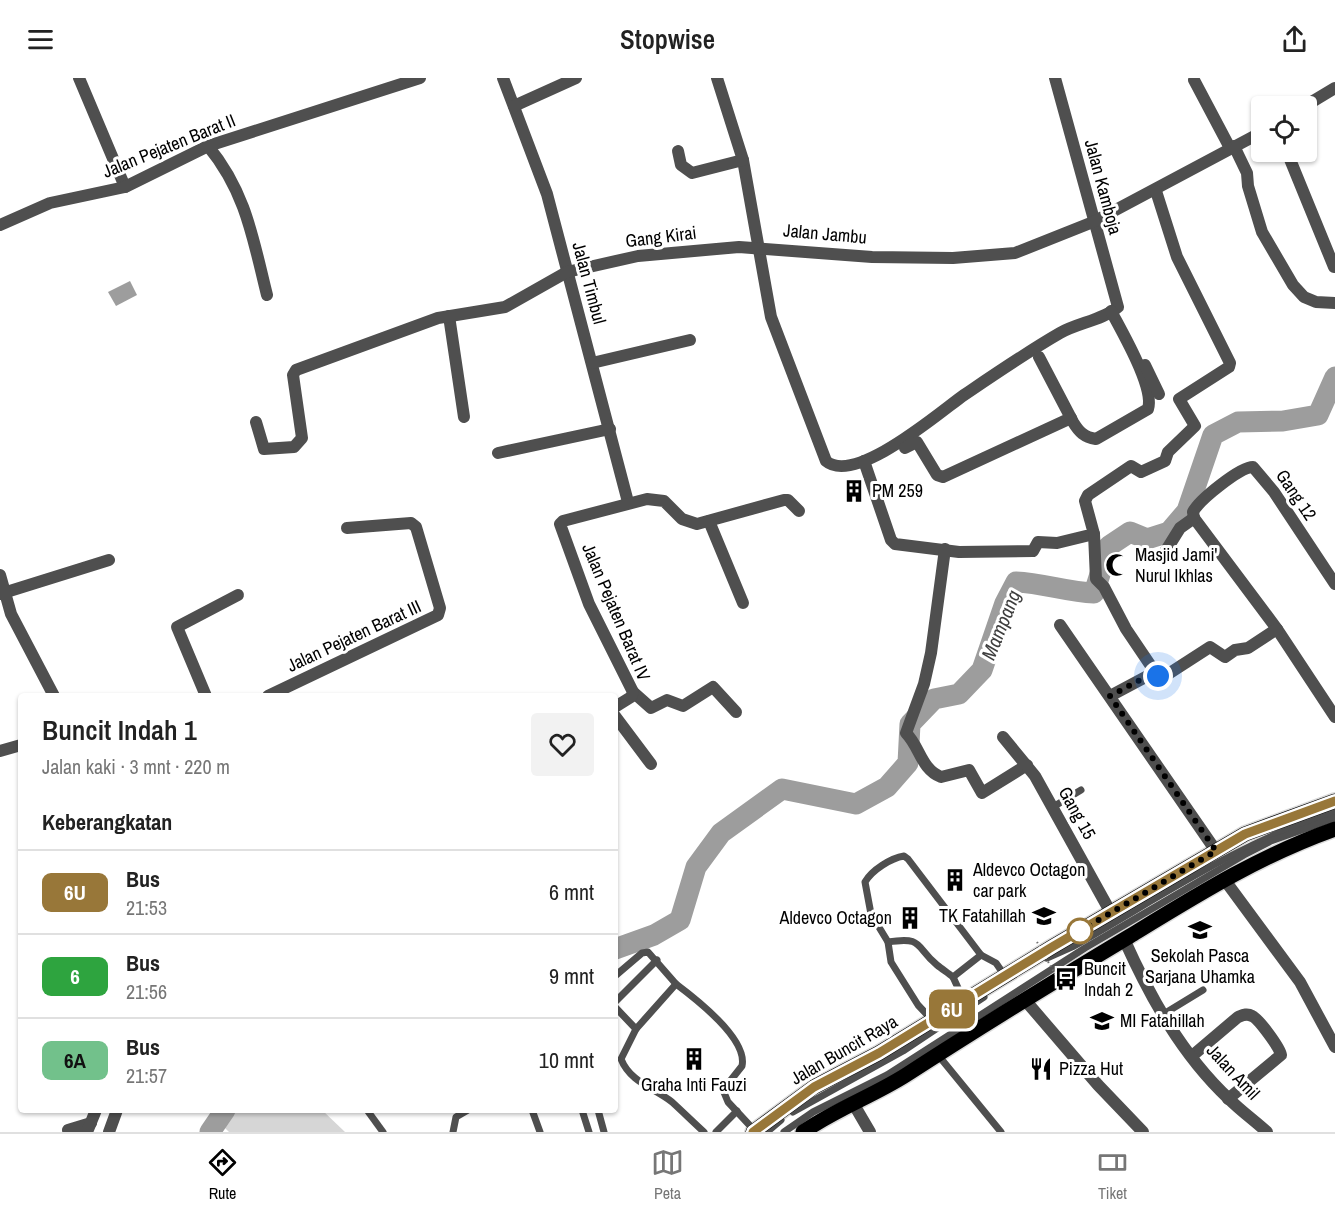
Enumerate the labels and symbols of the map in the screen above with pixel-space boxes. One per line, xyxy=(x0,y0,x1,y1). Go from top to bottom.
street label: Jalan Pejaten Barat II xyxy=(99,108,239,184)
street label: Jalan Kamboja xyxy=(1079,136,1128,237)
street label: Jalan Jambu xyxy=(782,217,868,250)
street label: Gang Kirai xyxy=(624,220,698,253)
street label: Jalan Timbul xyxy=(567,239,612,327)
street label: Gang 12 xyxy=(1270,464,1323,525)
building icon: PM 259 xyxy=(841,478,867,504)
place label: PM 259 xyxy=(872,478,923,503)
street label: Jalan Pejaten Barat IV xyxy=(576,539,657,684)
place label: Masjid Jami' Nurul Ikhlas xyxy=(1135,542,1218,588)
mosque icon: Masjid Jami' Nurul Ikhlas xyxy=(1104,552,1130,578)
water label: Mampang xyxy=(974,586,1027,664)
street label: Jalan Pejaten Barat III xyxy=(283,594,425,678)
your location xyxy=(1143,661,1173,691)
street label: Gang 15 xyxy=(1053,782,1102,844)
place label: Aldevco Octagon car park xyxy=(972,857,1085,903)
building icon: Aldevco Octagon car park xyxy=(942,867,968,893)
place label: TK Fatahillah xyxy=(939,903,1026,928)
school or university icon: TK Fatahillah xyxy=(1031,903,1057,929)
place label: Aldevco Octagon xyxy=(779,905,892,930)
building icon: Aldevco Octagon xyxy=(897,905,923,931)
school or university icon: Sekolah Pasca Sarjana Uhamka xyxy=(1187,917,1213,943)
unlabelled marker xyxy=(1067,918,1093,944)
place label: Sekolah Pasca Sarjana Uhamka xyxy=(1145,943,1255,989)
place label: Buncit Indah 2 xyxy=(1084,956,1133,1002)
bus stop icon: Buncit Indah 2 xyxy=(1053,966,1079,992)
line badge: 6U xyxy=(925,990,979,1028)
school or university icon: MI Fatahillah xyxy=(1089,1008,1115,1034)
place label: MI Fatahillah xyxy=(1120,1008,1205,1033)
street label: Jalan Buncit Raya xyxy=(786,1009,902,1090)
street label: Jalan Amil xyxy=(1201,1038,1266,1105)
building icon: Graha Inti Fauzi xyxy=(681,1046,707,1072)
restaurant icon: Pizza Hut xyxy=(1028,1056,1054,1082)
place label: Pizza Hut xyxy=(1059,1056,1123,1081)
place label: Graha Inti Fauzi xyxy=(641,1072,747,1097)

